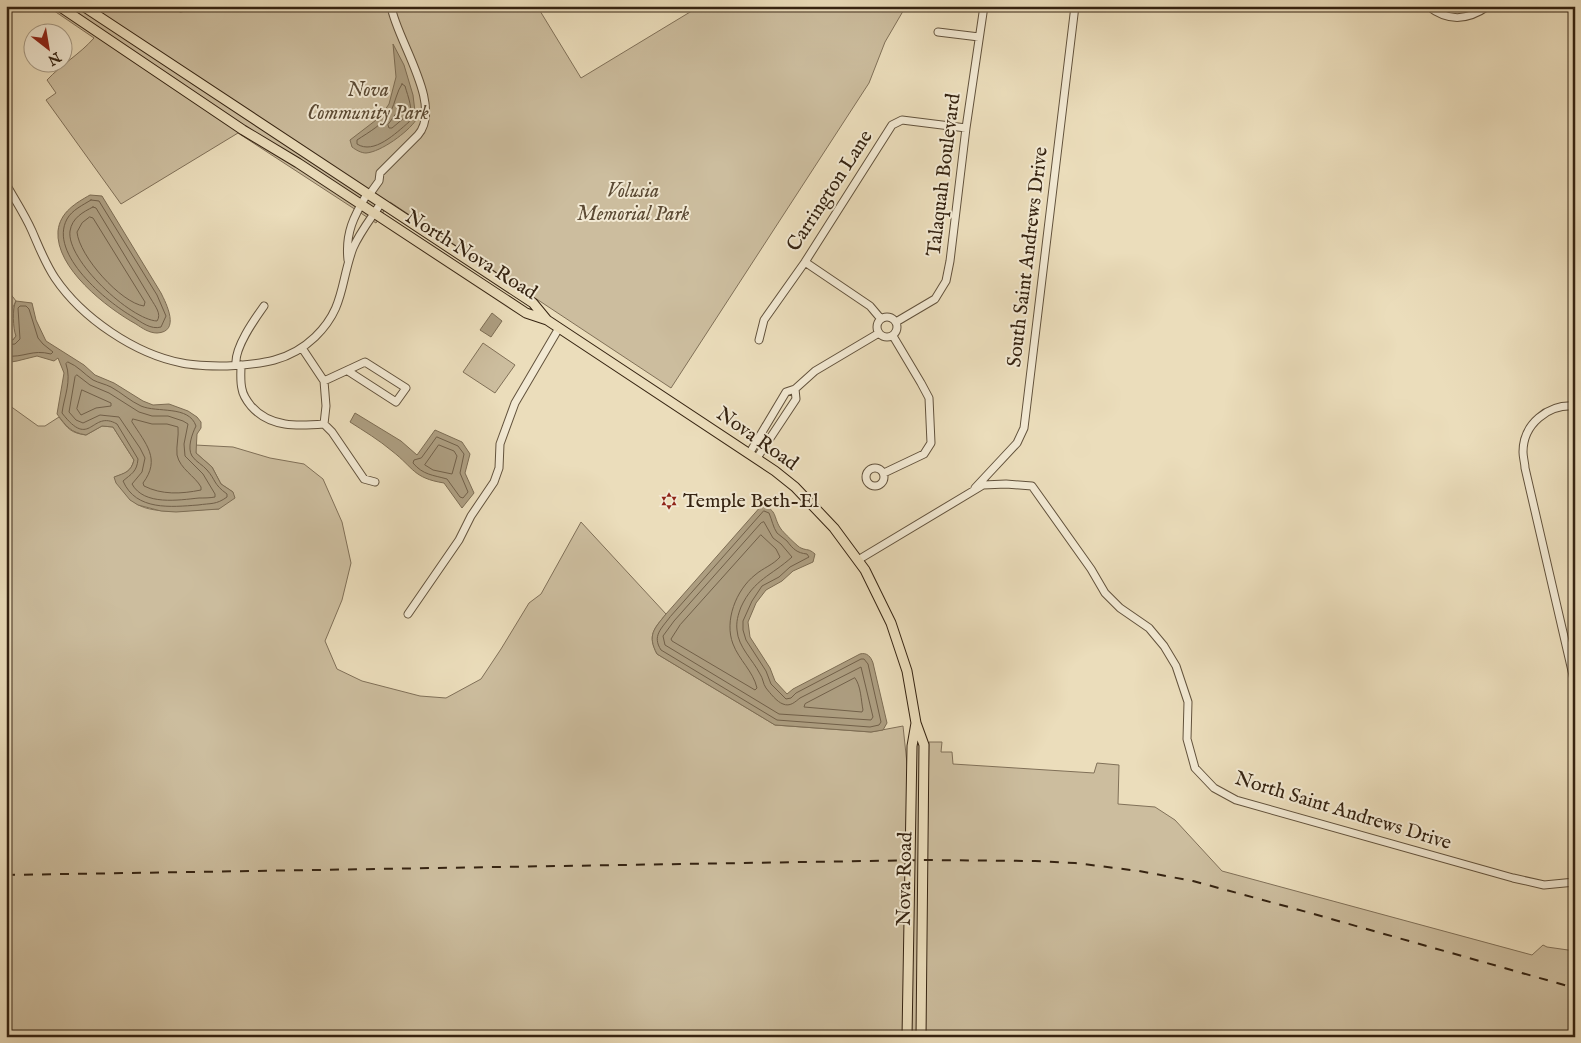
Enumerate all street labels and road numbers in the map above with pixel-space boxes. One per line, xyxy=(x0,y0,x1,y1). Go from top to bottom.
street label: Talaquah Boulevard xyxy=(922,92,966,258)
street label: Carrington Lane xyxy=(781,126,879,256)
street label: South Saint Andrews Drive xyxy=(1002,145,1054,369)
street label: North Nova Road xyxy=(400,204,542,306)
street label: Nova Road xyxy=(711,402,803,476)
street label: North Saint Andrews Drive xyxy=(1232,766,1454,856)
street label: Nova Road xyxy=(892,831,918,926)

